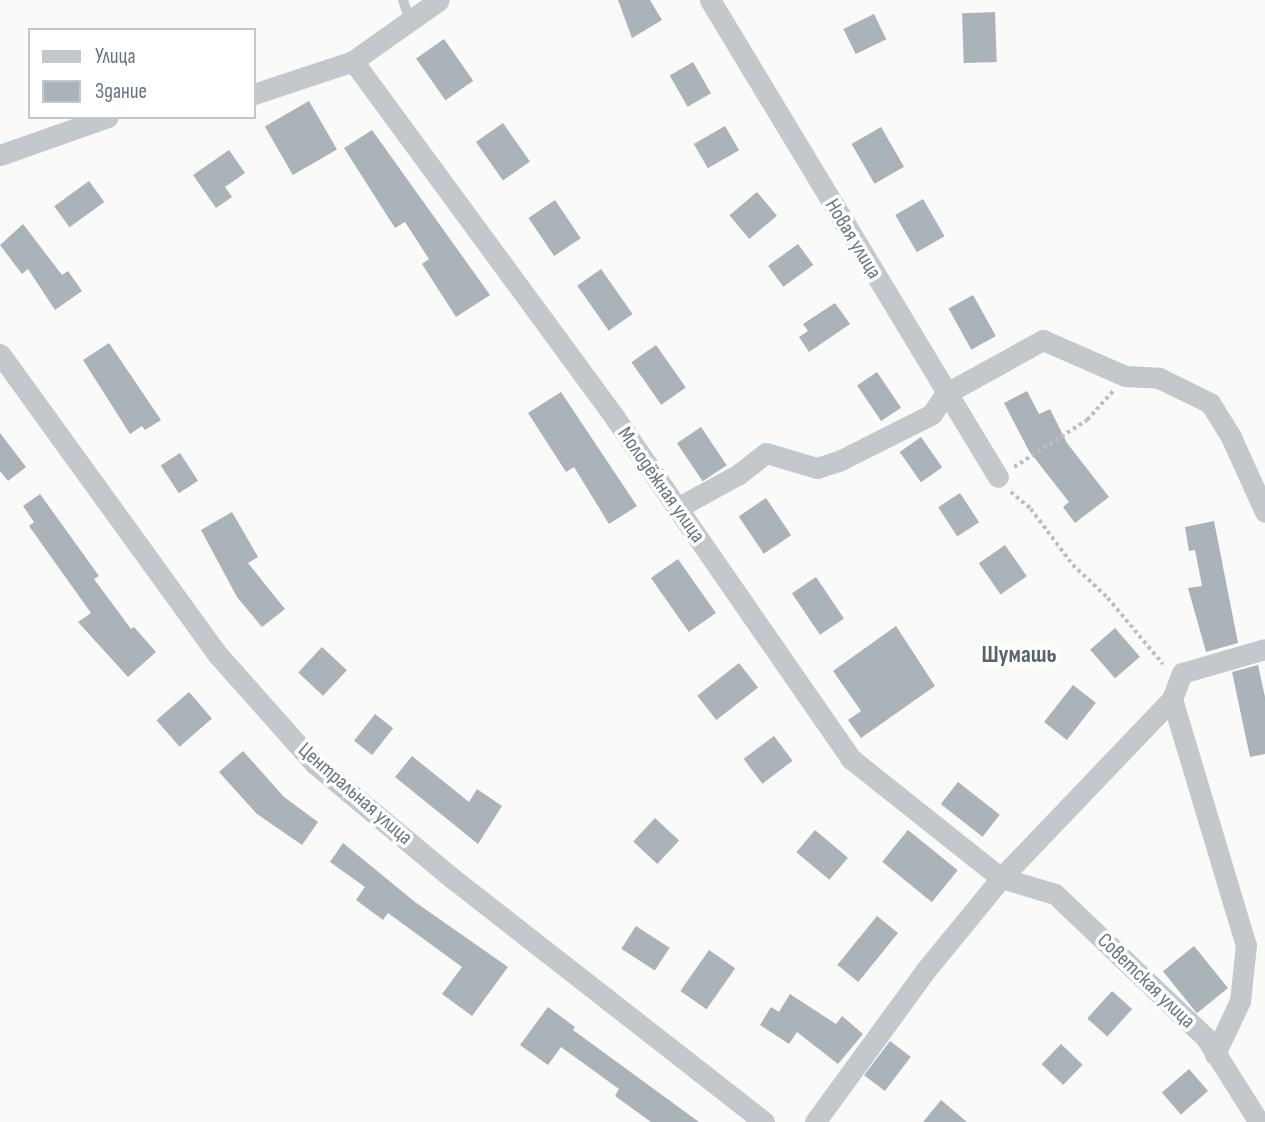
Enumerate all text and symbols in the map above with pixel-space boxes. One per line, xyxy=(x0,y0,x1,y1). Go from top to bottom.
legend xyxy=(28,28,256,119)
text: Улица xyxy=(95,44,136,69)
text: Здание xyxy=(95,79,147,104)
street label: Новая улица xyxy=(819,194,887,284)
street label: Молодёжная улица xyxy=(612,422,710,548)
district label: Шумашь xyxy=(981,641,1057,669)
street label: Центральная улица xyxy=(293,738,417,850)
street label: Советская улица xyxy=(1092,928,1200,1034)

